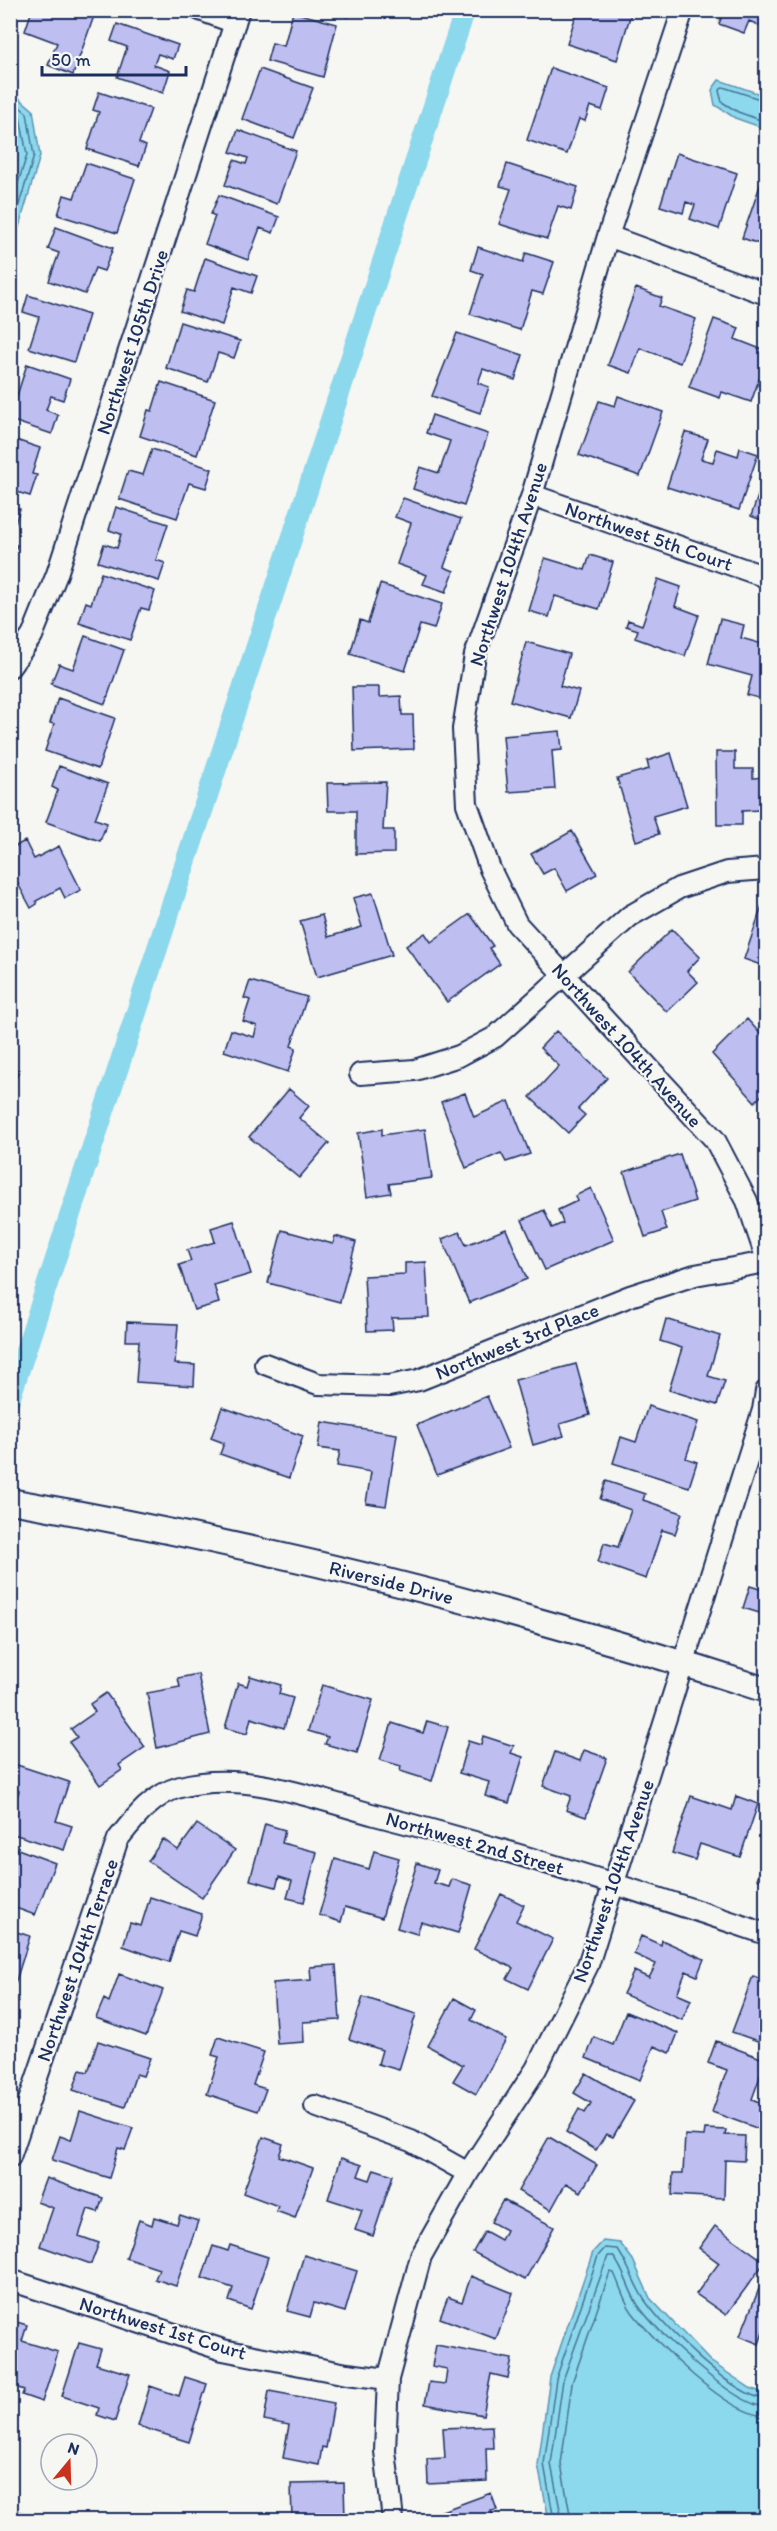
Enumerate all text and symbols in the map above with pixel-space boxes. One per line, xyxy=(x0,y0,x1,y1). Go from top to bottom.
scale bar xyxy=(42,39,186,77)
text: 50 m xyxy=(51,49,91,71)
street label: Northwest 105th Drive xyxy=(91,246,173,438)
street label: Northwest 104th Avenue xyxy=(464,459,552,669)
street label: Northwest 5th Court xyxy=(562,496,736,576)
street label: Northwest 104th Avenue xyxy=(547,958,707,1132)
street label: Northwest 3rd Place xyxy=(432,1297,602,1385)
street label: Riverside Drive xyxy=(327,1555,456,1609)
street label: Northwest 104th Avenue xyxy=(567,1776,659,1986)
street label: Northwest 2nd Street xyxy=(383,1806,567,1880)
street label: Northwest 104th Terrace xyxy=(31,1855,123,2065)
street label: Northwest 1st Court xyxy=(77,2291,249,2365)
north arrow xyxy=(39,2432,99,2492)
text: N xyxy=(66,2438,82,2459)

